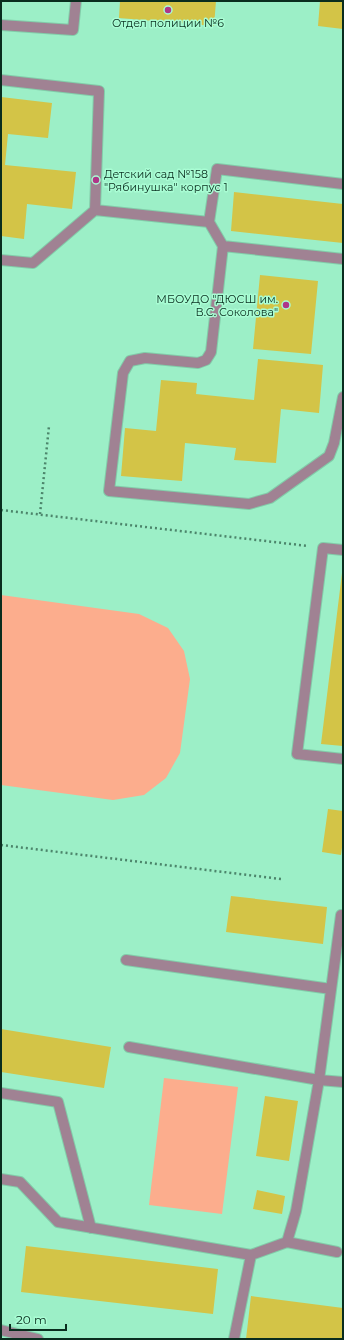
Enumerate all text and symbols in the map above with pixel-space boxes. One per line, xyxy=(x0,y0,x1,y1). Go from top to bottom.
marker: Отдел полиции №6 xyxy=(163,5,173,15)
place label: Отдел полиции №6 xyxy=(112,16,224,30)
place label: Детский сад №158 "Рябинушка" корпус 1 xyxy=(104,167,228,194)
marker: Детский сад №158 "Рябинушка" корпус 1 xyxy=(91,175,101,185)
place label: МБОУДО "ДЮСШ им. В.С. Соколова" xyxy=(156,292,278,319)
marker: МБОУДО "ДЮСШ им. В.С. Соколова" xyxy=(281,300,291,310)
scale bar xyxy=(10,1306,66,1332)
text: 20 m xyxy=(16,1312,47,1327)

